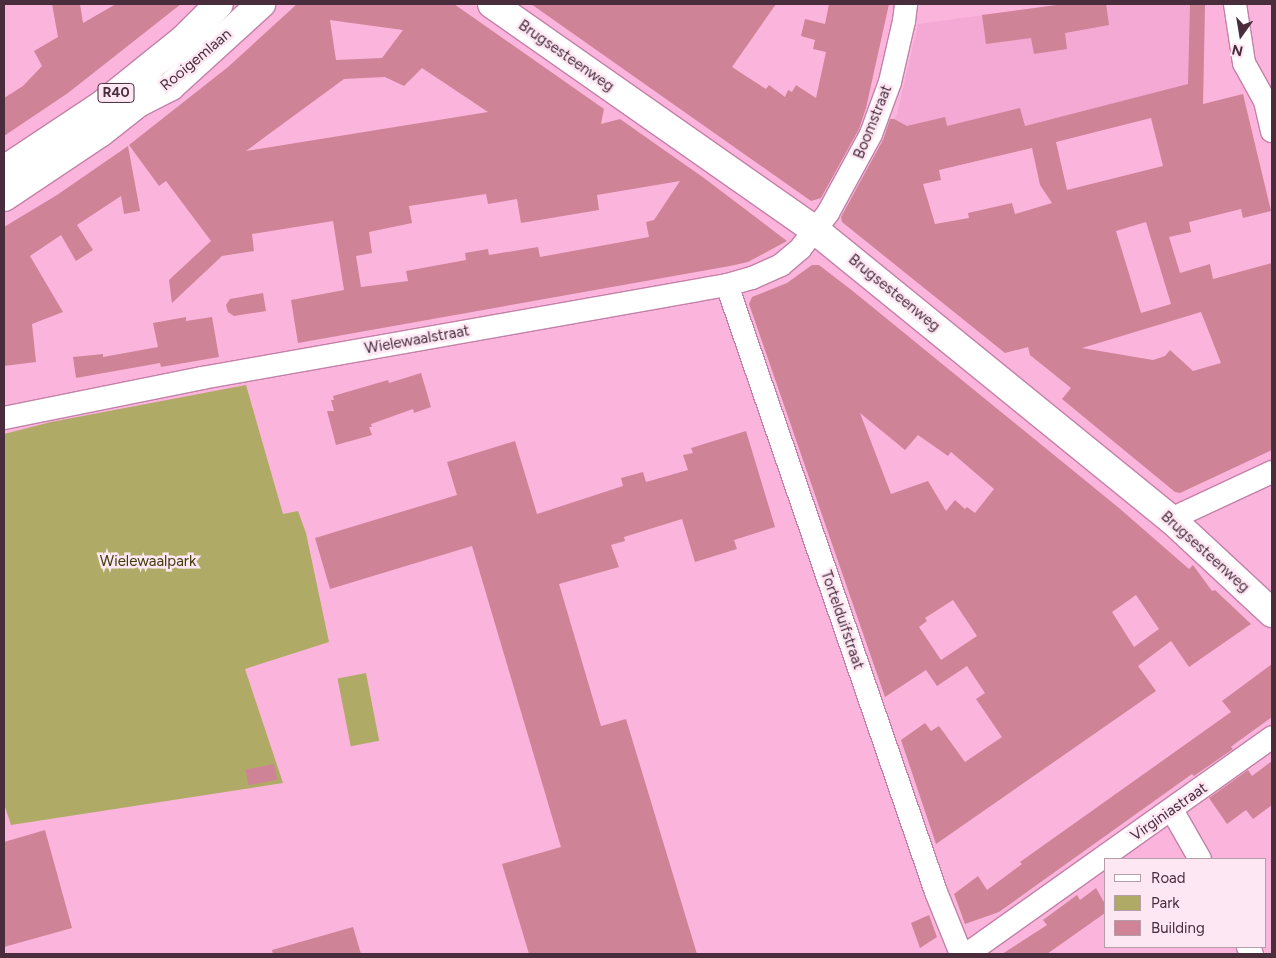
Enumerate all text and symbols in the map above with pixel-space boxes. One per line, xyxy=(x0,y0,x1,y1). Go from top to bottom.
north arrow xyxy=(1216,10,1266,60)
street label: Brugsesteenweg xyxy=(515,16,617,96)
street label: Rooigemlaan xyxy=(157,25,235,95)
text: N xyxy=(1230,41,1245,60)
road number: R40 xyxy=(97,82,135,105)
street label: Boomstraat xyxy=(850,82,896,162)
street label: Brugsesteenweg xyxy=(845,251,943,335)
street label: Wielewaalstraat xyxy=(363,322,471,358)
street label: Brugsesteenweg xyxy=(1157,508,1253,596)
park label: Wielewaalpark xyxy=(100,553,196,571)
street label: Tortelduifstraat xyxy=(817,568,867,672)
street label: Virginiastraat xyxy=(1127,779,1211,845)
legend xyxy=(1104,858,1266,948)
text: Road xyxy=(1151,869,1186,887)
text: Park xyxy=(1151,894,1180,912)
text: Building xyxy=(1151,919,1205,937)

